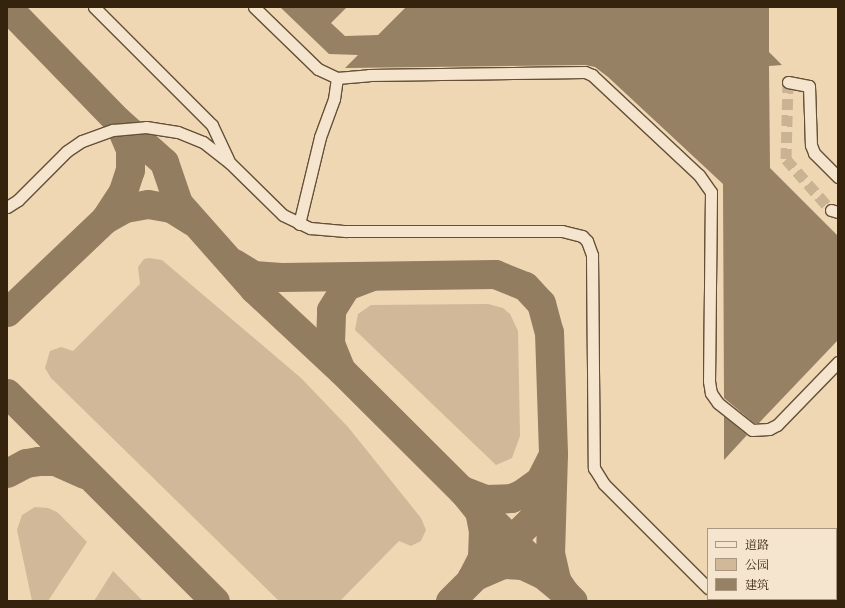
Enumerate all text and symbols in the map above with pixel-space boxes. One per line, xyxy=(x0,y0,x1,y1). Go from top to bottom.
legend xyxy=(707,528,837,600)
text: 道路 xyxy=(745,537,769,553)
text: 公园 xyxy=(745,557,769,573)
text: 建筑 xyxy=(745,577,769,593)

